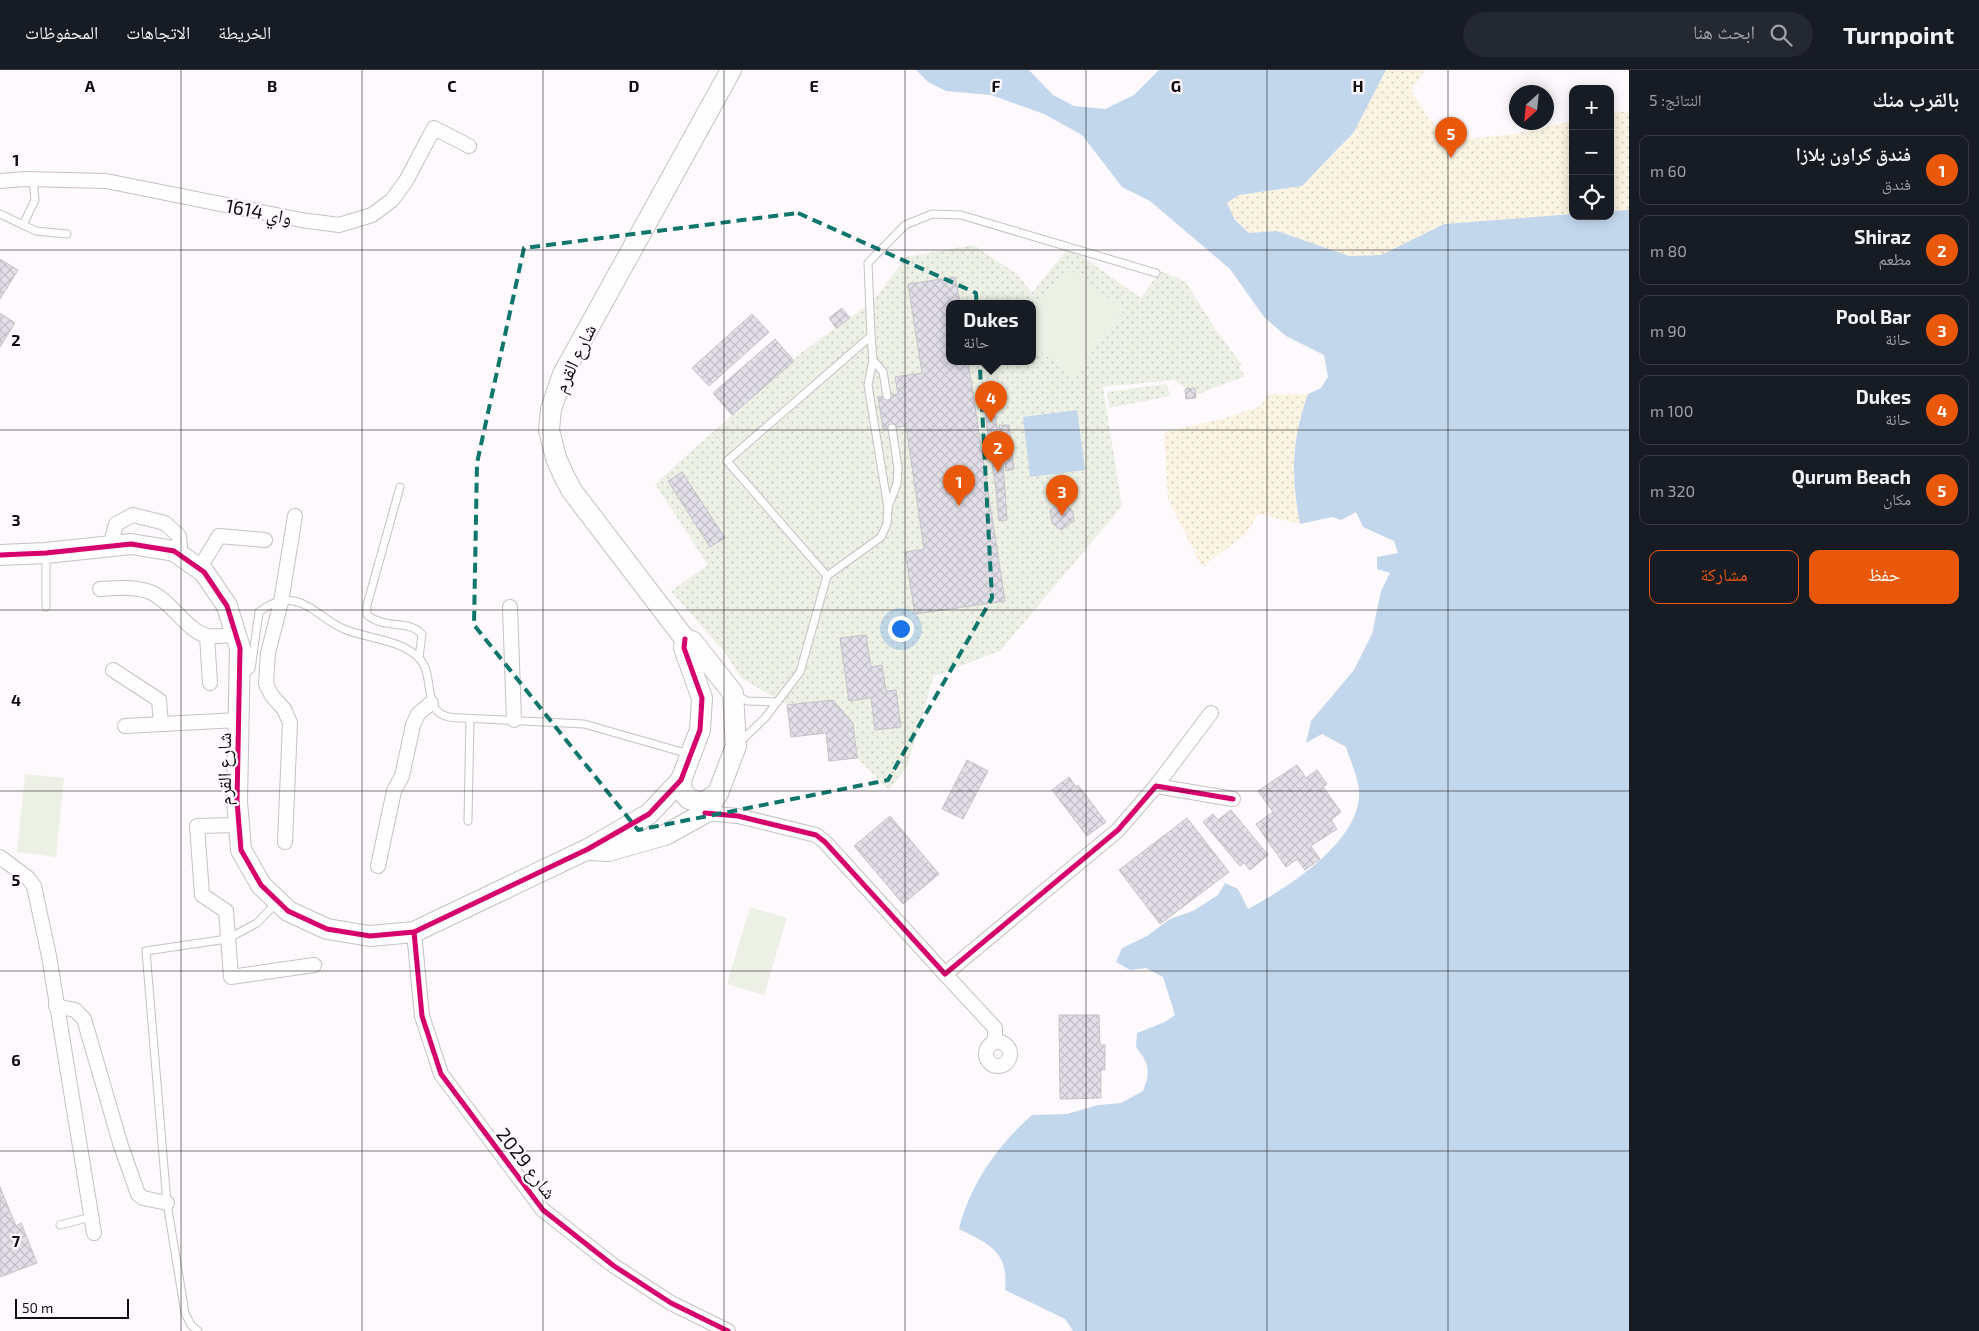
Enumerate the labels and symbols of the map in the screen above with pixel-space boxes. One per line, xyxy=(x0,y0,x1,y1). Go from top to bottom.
text: A xyxy=(85,76,96,95)
text: B xyxy=(267,76,277,95)
text: C xyxy=(447,76,457,95)
text: D xyxy=(629,76,640,95)
text: E xyxy=(809,76,819,95)
text: F xyxy=(992,76,1001,95)
text: G xyxy=(1171,76,1181,95)
text: H xyxy=(1352,76,1364,95)
north arrow xyxy=(1509,85,1554,130)
pin: 5 xyxy=(1435,117,1467,158)
text: 1 xyxy=(13,150,19,169)
street label: واي 1614 xyxy=(223,193,294,233)
street label: شارع القرم xyxy=(548,320,603,397)
text: 2 xyxy=(11,330,21,349)
pin: 4 xyxy=(975,381,1007,422)
pin: 2 xyxy=(982,431,1014,472)
pin: 1 xyxy=(943,465,975,506)
pin: 3 xyxy=(1046,475,1078,516)
text: 3 xyxy=(11,510,21,529)
your location xyxy=(888,616,914,642)
text: 4 xyxy=(11,690,21,709)
street label: شارع القرم xyxy=(212,732,238,806)
text: 5 xyxy=(12,870,21,889)
text: 6 xyxy=(11,1050,21,1069)
street label: 2029 شارع xyxy=(491,1123,562,1204)
text: 7 xyxy=(12,1231,21,1250)
scale bar xyxy=(15,1296,129,1319)

